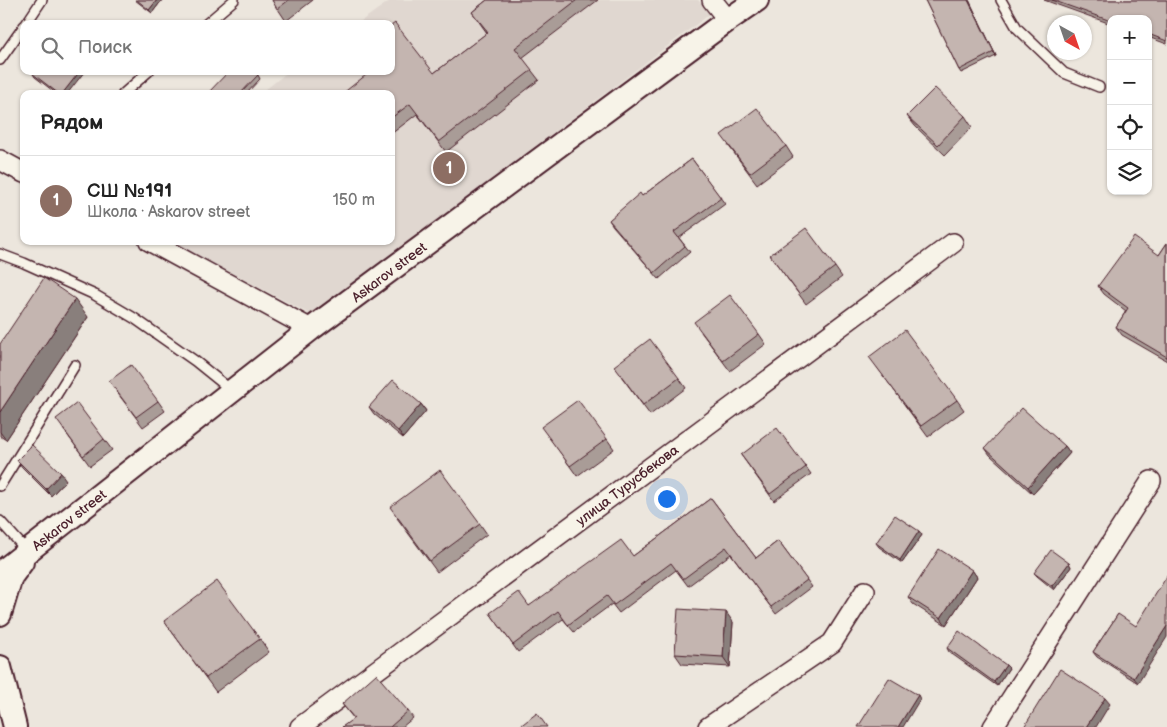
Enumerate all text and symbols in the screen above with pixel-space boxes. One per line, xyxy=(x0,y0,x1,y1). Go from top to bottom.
north arrow xyxy=(1047,15,1092,60)
map controls xyxy=(1107,15,1152,195)
button: + xyxy=(1107,15,1152,60)
search box xyxy=(20,20,395,75)
icon: search xyxy=(38,34,66,62)
text: Поиск xyxy=(78,36,132,59)
button: − xyxy=(1107,60,1152,105)
button: locate xyxy=(1107,105,1152,150)
text: Рядом xyxy=(40,110,103,135)
pin: 1 xyxy=(433,149,465,187)
button: layers xyxy=(1107,150,1152,195)
text: СШ №191 xyxy=(87,180,172,203)
text: 1 xyxy=(53,191,59,210)
text: 150 m xyxy=(333,191,375,210)
text: Школа · Askarov street xyxy=(87,203,250,222)
street label: Askarov street xyxy=(348,238,431,306)
street label: улица Турусбекова xyxy=(573,441,682,529)
street label: Askarov street xyxy=(29,486,110,555)
your location xyxy=(654,486,680,512)

